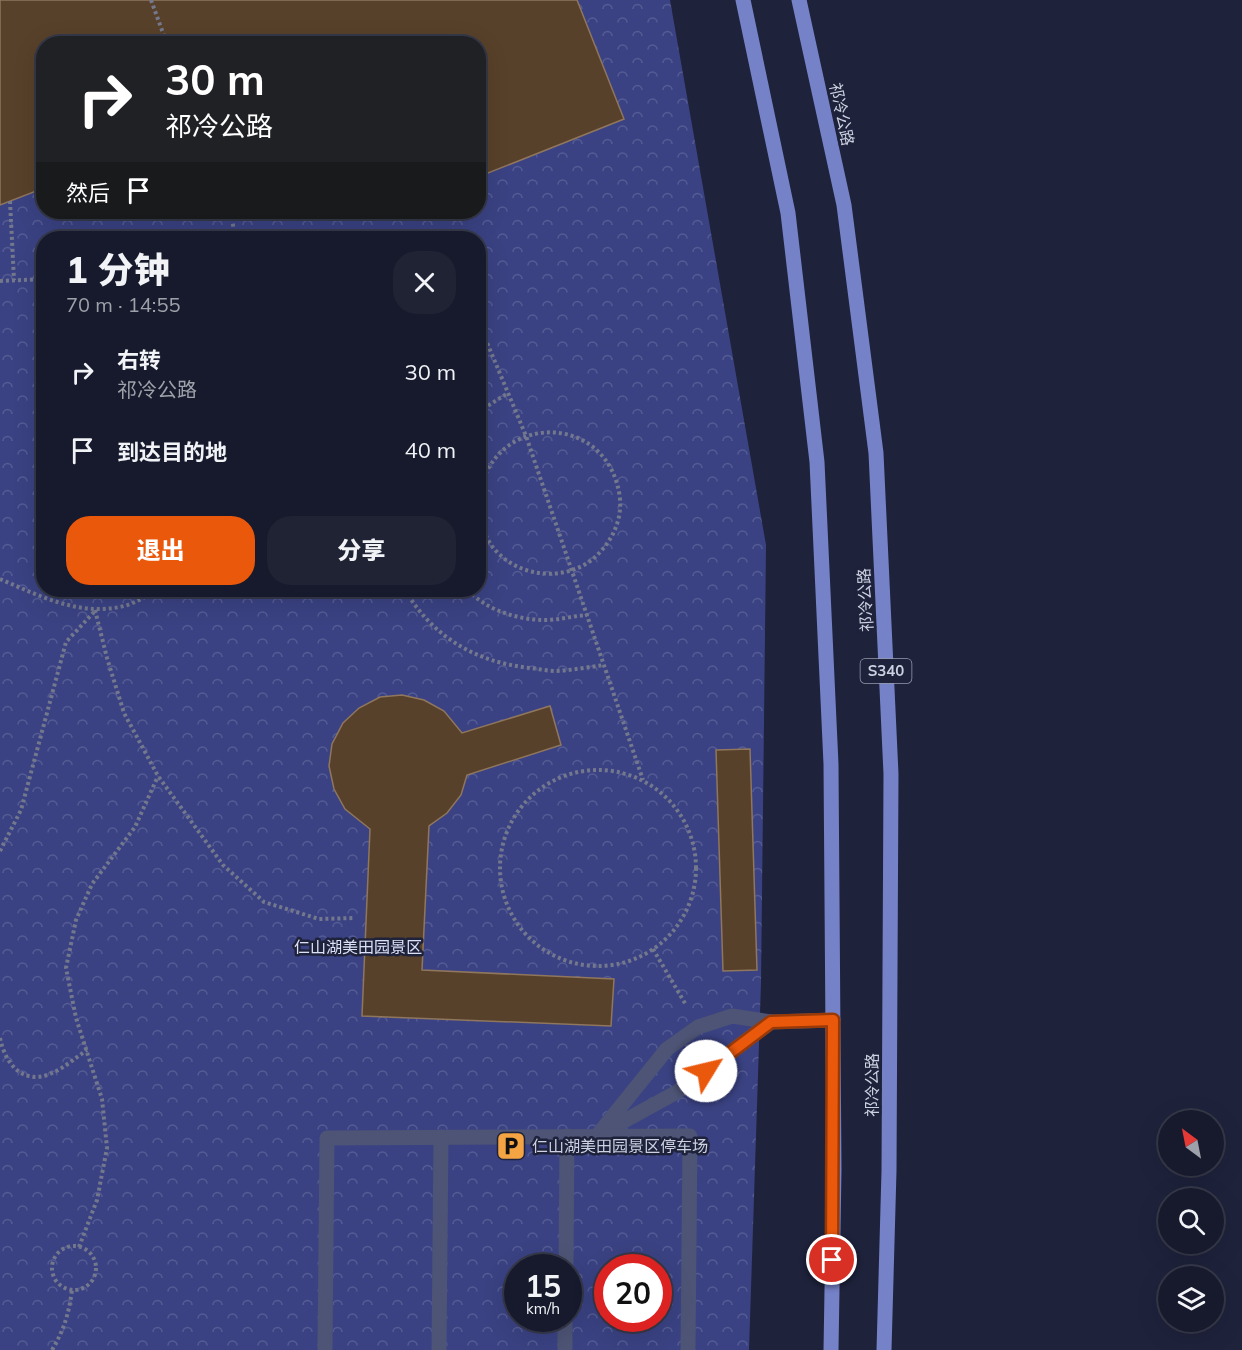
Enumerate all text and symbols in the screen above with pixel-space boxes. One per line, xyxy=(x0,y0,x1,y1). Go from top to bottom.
text: 30 m xyxy=(165,53,265,106)
icon: right xyxy=(66,60,144,138)
street label: 祁冷公路 xyxy=(826,81,858,147)
text: 祁冷公路 xyxy=(165,109,273,143)
icon: arrive xyxy=(122,174,155,207)
text: 然后 xyxy=(66,179,110,207)
text: 1 分钟 xyxy=(66,247,170,292)
button: close xyxy=(393,251,456,314)
text: 70 m · 14:55 xyxy=(66,292,180,317)
text: 右转 xyxy=(117,346,161,374)
icon: right xyxy=(66,356,99,389)
text: 30 m xyxy=(405,358,456,386)
text: 祁冷公路 xyxy=(117,377,197,402)
icon: arrive xyxy=(66,434,99,467)
text: 40 m xyxy=(405,436,456,464)
text: 到达目的地 xyxy=(117,438,227,466)
button: 退出 xyxy=(66,516,255,585)
button: 分享 xyxy=(267,516,456,585)
street label: 祁冷公路 xyxy=(853,568,877,632)
road number: S340 xyxy=(860,659,912,683)
park label: 仁山湖美田园景区 xyxy=(294,937,422,957)
position arrow xyxy=(674,1039,738,1103)
street label: 祁冷公路 xyxy=(862,1053,882,1117)
north arrow xyxy=(1158,1110,1224,1176)
map controls xyxy=(1158,1110,1224,1332)
parking icon: 仁山湖美田园景区停车场 xyxy=(495,1130,527,1162)
place label: 仁山湖美田园景区停车场 xyxy=(532,1136,708,1156)
button: search xyxy=(1158,1188,1224,1254)
pin xyxy=(806,1234,857,1285)
icon: arrive xyxy=(815,1243,848,1276)
speed limit sign: 20 xyxy=(594,1254,672,1332)
button: layers xyxy=(1158,1266,1224,1332)
text: 15 xyxy=(525,1267,561,1305)
text: km/h xyxy=(526,1299,560,1318)

